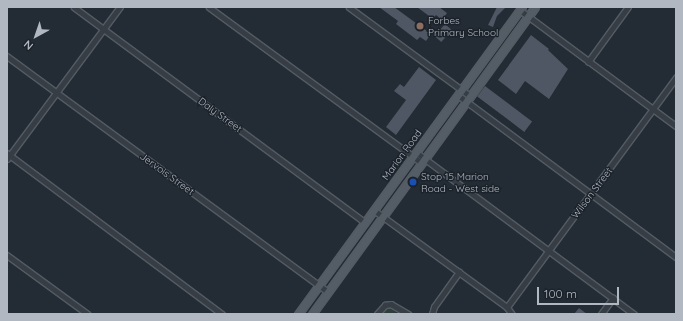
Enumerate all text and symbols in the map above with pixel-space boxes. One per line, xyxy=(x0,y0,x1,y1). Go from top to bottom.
place label: Forbes Primary School xyxy=(428,14,498,38)
north arrow xyxy=(16,16,56,56)
marker: Forbes Primary School xyxy=(415,21,425,31)
text: N xyxy=(21,37,36,53)
street label: Daly Street xyxy=(196,95,244,135)
street label: Marion Road xyxy=(380,127,424,183)
street label: Jervois Street xyxy=(138,150,196,198)
street label: Wilson Street xyxy=(569,165,615,221)
place label: Stop 15 Marion Road - West side xyxy=(421,170,500,194)
marker: Stop 15 Marion Road - West side xyxy=(408,177,418,187)
scale bar xyxy=(539,279,621,305)
text: 100 m xyxy=(544,286,577,301)

